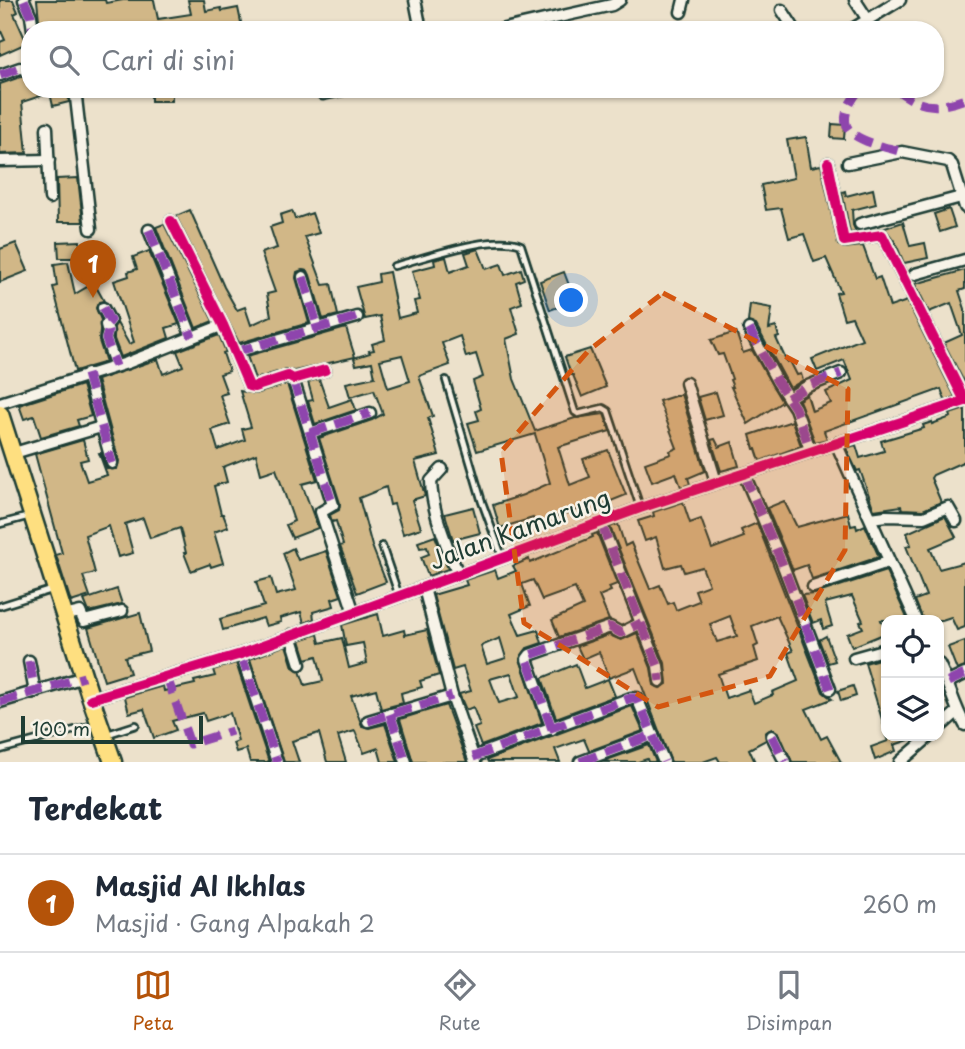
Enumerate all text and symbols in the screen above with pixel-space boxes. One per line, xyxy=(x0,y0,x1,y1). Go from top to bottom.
search box xyxy=(21,21,944,98)
text: Cari di sini xyxy=(101,40,235,79)
icon: search xyxy=(45,41,83,79)
pin: 1 xyxy=(70,240,116,298)
your location xyxy=(554,283,588,317)
street label: Jalan Kamarung xyxy=(424,479,615,577)
map controls xyxy=(881,615,944,741)
button: locate xyxy=(881,615,944,678)
button: layers xyxy=(881,678,944,741)
scale bar xyxy=(21,713,203,745)
text: 100 m xyxy=(32,714,90,742)
text: Terdekat xyxy=(28,785,163,830)
text: Masjid Al Ikhlas xyxy=(95,866,305,905)
text: 1 xyxy=(46,886,57,921)
text: 260 m xyxy=(862,886,937,921)
text: Masjid · Gang Alpakah 2 xyxy=(95,905,375,940)
tab: Peta xyxy=(133,966,173,1036)
tab: Rute xyxy=(439,966,481,1036)
tab: Disimpan xyxy=(746,966,832,1036)

